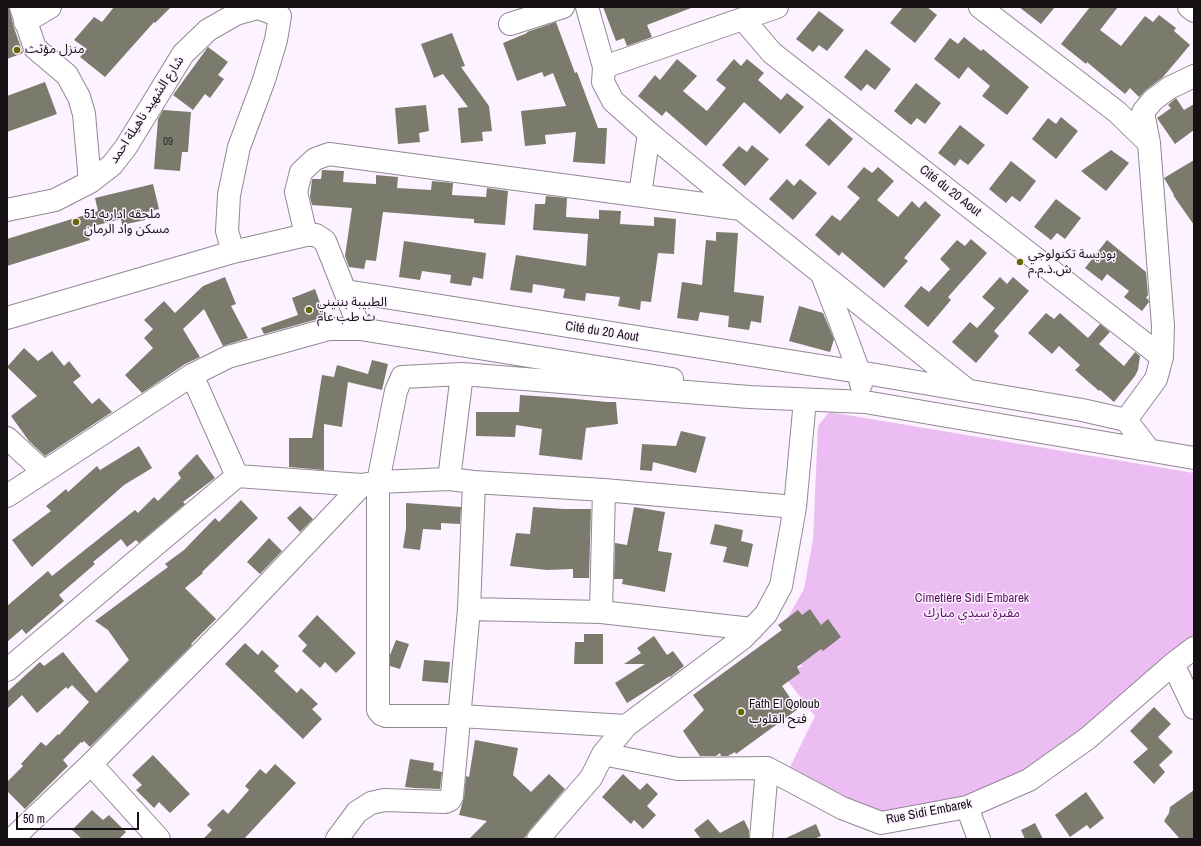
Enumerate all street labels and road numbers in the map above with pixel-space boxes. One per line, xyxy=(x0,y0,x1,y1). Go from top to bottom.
street label: شارع الشهيد ناهيلة احمد xyxy=(106,53,188,167)
street label: Cité du 20 Aout xyxy=(916,162,984,220)
street label: Cité du 20 Aout xyxy=(564,319,640,345)
street label: Rue Sidi Embarek xyxy=(885,796,973,828)

